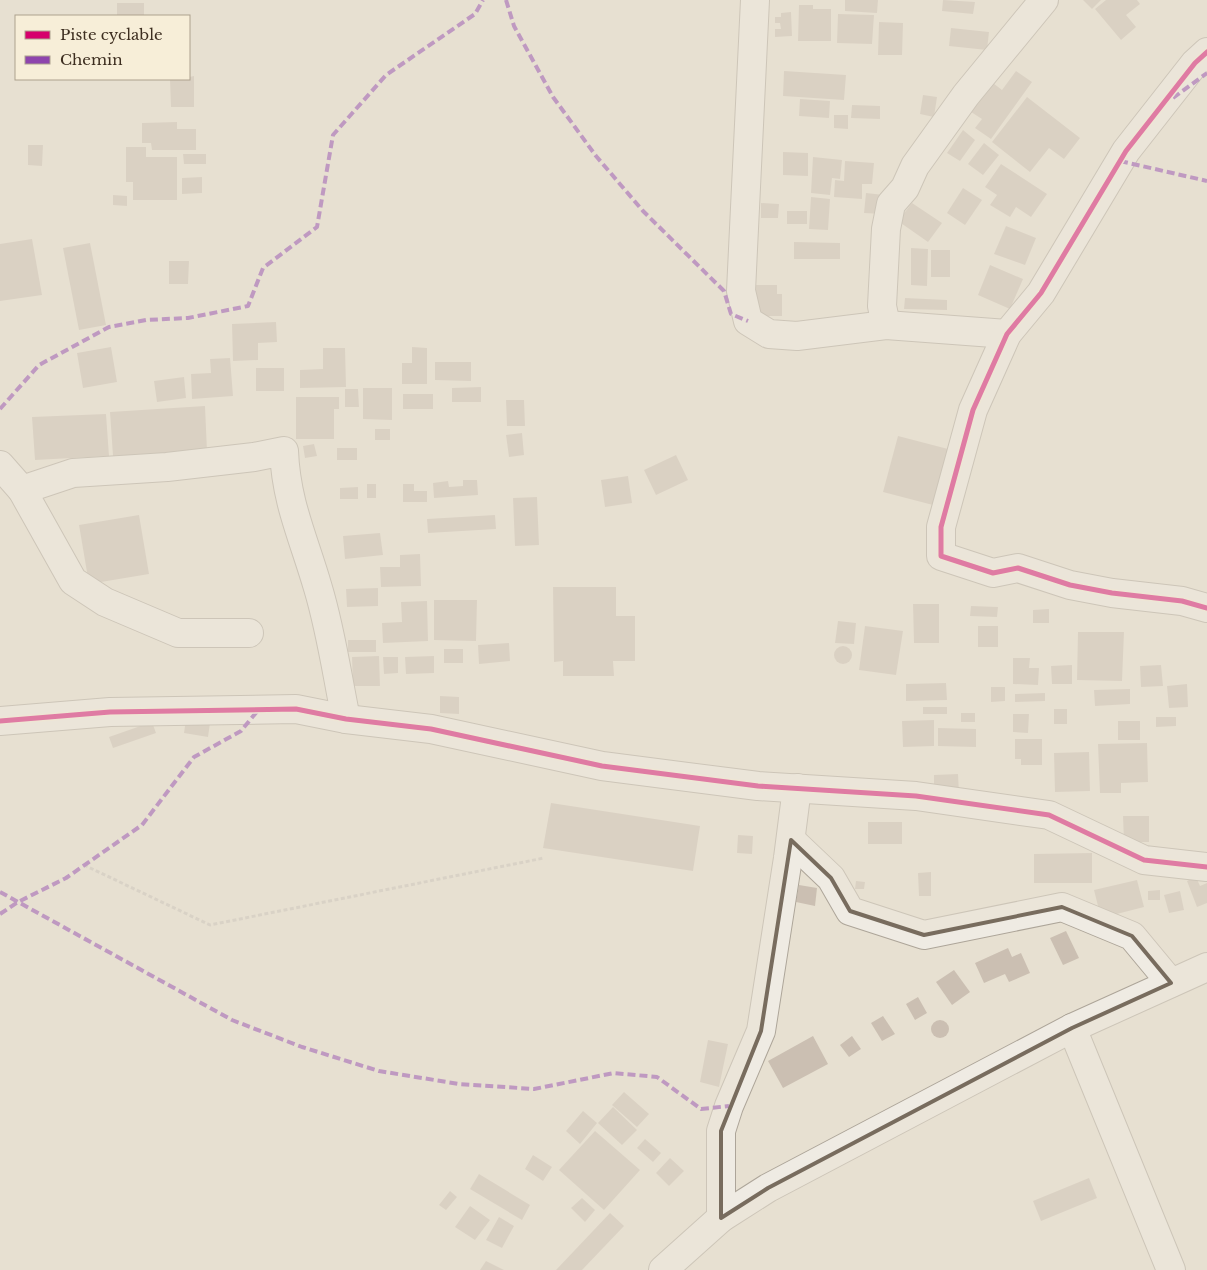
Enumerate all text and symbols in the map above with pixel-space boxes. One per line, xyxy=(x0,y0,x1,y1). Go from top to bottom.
legend xyxy=(15,15,190,80)
text: Piste cyclable xyxy=(60,25,163,44)
text: Chemin xyxy=(60,50,123,69)

